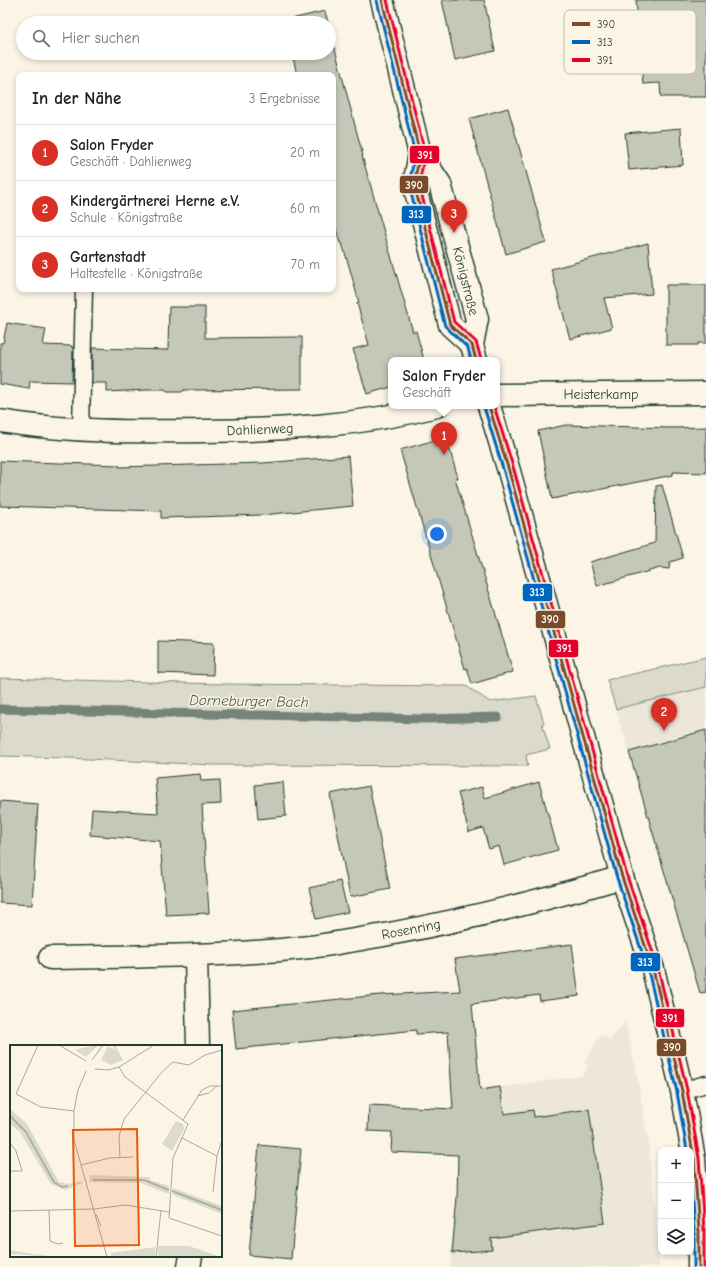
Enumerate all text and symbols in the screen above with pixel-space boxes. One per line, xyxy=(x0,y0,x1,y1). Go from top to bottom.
legend xyxy=(564,10,696,74)
search box xyxy=(16,16,336,60)
text: 390 xyxy=(597,18,615,31)
icon: search xyxy=(30,27,52,49)
text: Hier suchen xyxy=(62,29,140,47)
text: 313 xyxy=(597,36,613,49)
text: 391 xyxy=(597,54,613,67)
text: In der Nähe xyxy=(32,89,121,108)
text: 3 Ergebnisse xyxy=(249,91,320,106)
text: Salon Fryder xyxy=(70,136,153,154)
text: 1 xyxy=(42,145,48,160)
text: 20 m xyxy=(290,145,320,160)
line badge: 391 xyxy=(409,145,440,164)
text: 391 xyxy=(417,149,433,162)
text: Geschäft · Dahlienweg xyxy=(70,154,192,169)
line badge: 390 xyxy=(399,175,429,194)
text: 390 xyxy=(405,179,423,192)
text: Kindergärtnerei Herne e.V. xyxy=(70,192,240,210)
pin: 3 xyxy=(441,200,467,233)
text: 2 xyxy=(42,201,48,216)
text: 60 m xyxy=(290,201,320,216)
line badge: 313 xyxy=(401,205,432,224)
text: 313 xyxy=(408,208,424,221)
text: Schule · Königstraße xyxy=(70,210,183,225)
street label: Königstraße xyxy=(449,245,482,317)
text: Gartenstadt xyxy=(70,248,146,266)
text: 3 xyxy=(42,257,48,272)
text: 70 m xyxy=(291,257,320,272)
text: Haltestelle · Königstraße xyxy=(70,266,203,281)
popup xyxy=(388,357,500,409)
text: Salon Fryder xyxy=(402,367,486,385)
text: Geschäft xyxy=(402,385,451,400)
street label: Heisterkamp xyxy=(563,386,639,403)
street label: Dahlienweg xyxy=(226,420,294,439)
pin: 1 xyxy=(431,422,457,455)
your location xyxy=(427,524,447,544)
line badge: 313 xyxy=(522,583,553,602)
text: 313 xyxy=(529,586,545,599)
line badge: 390 xyxy=(535,610,566,629)
text: 390 xyxy=(541,613,559,626)
line badge: 391 xyxy=(548,639,579,658)
text: 391 xyxy=(556,642,572,655)
water label: Dorneburger Bach xyxy=(189,691,309,711)
pin: 2 xyxy=(651,698,677,731)
street label: Rosenring xyxy=(380,915,442,944)
line badge: 313 xyxy=(630,952,661,972)
text: 313 xyxy=(637,956,653,969)
line badge: 391 xyxy=(655,1008,685,1028)
text: 391 xyxy=(662,1012,678,1025)
line badge: 390 xyxy=(656,1038,687,1057)
text: 390 xyxy=(663,1041,681,1054)
inset map xyxy=(10,1045,222,1257)
map controls xyxy=(658,1147,694,1255)
button: + xyxy=(658,1147,694,1183)
button: − xyxy=(658,1183,694,1219)
button: layers xyxy=(658,1219,694,1255)

